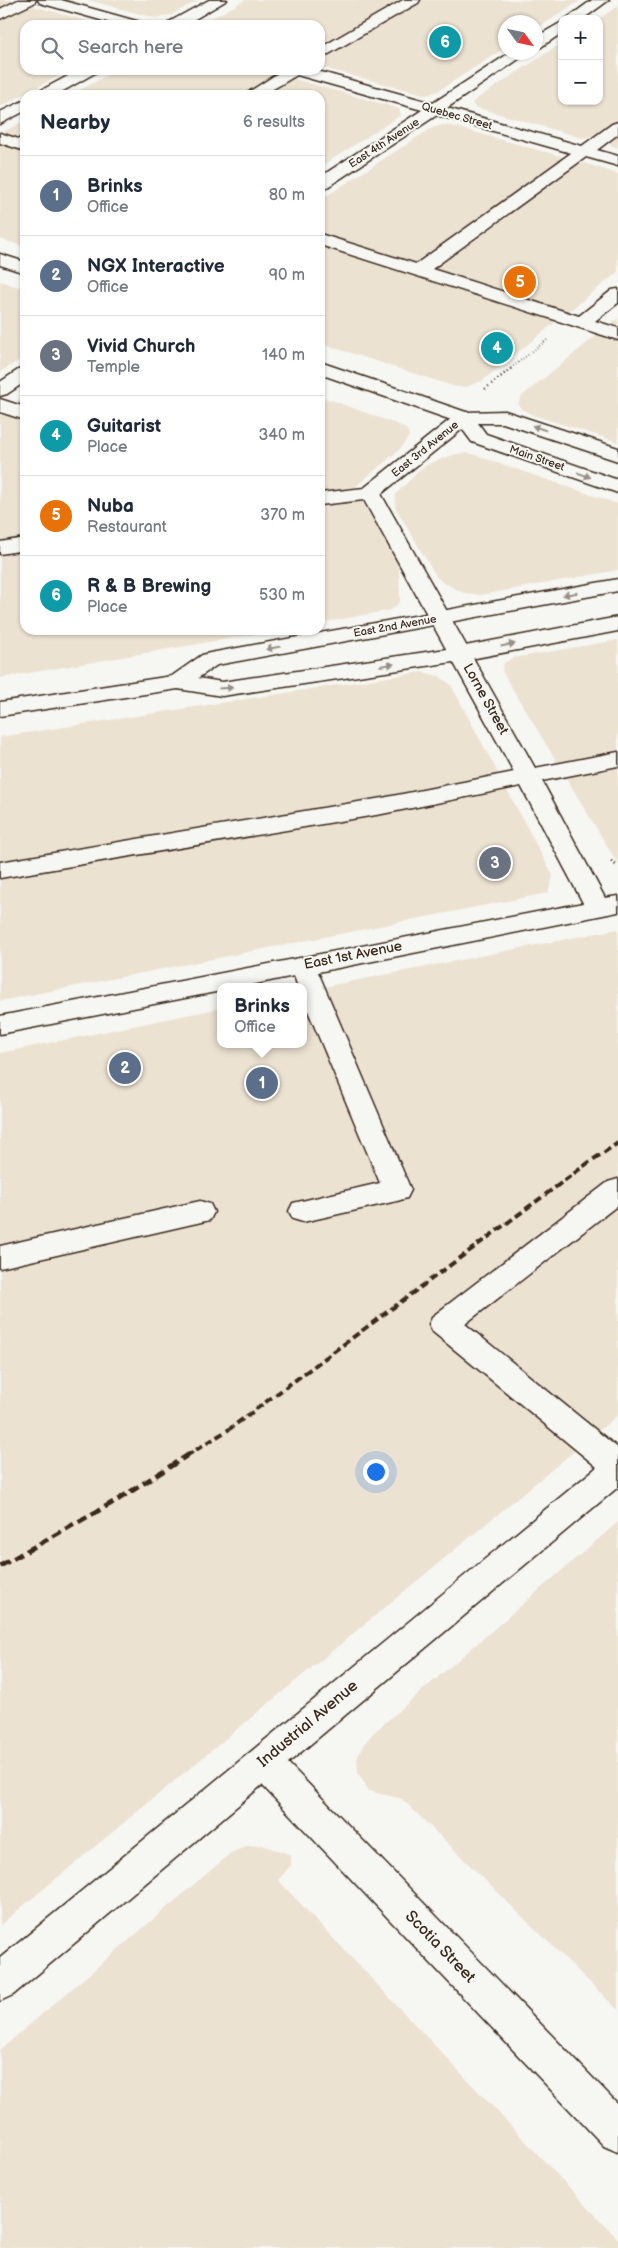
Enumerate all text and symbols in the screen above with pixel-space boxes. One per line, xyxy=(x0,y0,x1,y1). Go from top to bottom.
north arrow xyxy=(498,15,543,60)
map controls xyxy=(558,15,603,105)
button: + xyxy=(558,15,603,60)
search box xyxy=(20,20,325,75)
pin: 6 xyxy=(429,23,461,61)
icon: search xyxy=(38,34,66,62)
text: Search here xyxy=(78,36,183,59)
button: − xyxy=(558,60,603,105)
street label: Quebec Street xyxy=(420,100,494,132)
text: Nearby xyxy=(40,110,110,135)
text: 6 results xyxy=(243,113,305,132)
street label: East 4th Avenue xyxy=(346,115,422,171)
text: Brinks xyxy=(87,175,143,198)
text: 1 xyxy=(53,186,59,205)
text: 80 m xyxy=(269,186,305,205)
text: Office xyxy=(87,198,129,217)
text: NGX Interactive xyxy=(87,255,225,278)
pin: 5 xyxy=(504,263,536,301)
text: 2 xyxy=(51,266,61,285)
text: 90 m xyxy=(269,266,305,285)
text: Office xyxy=(87,278,129,297)
pin: 4 xyxy=(481,329,513,367)
text: Vivid Church xyxy=(87,335,195,358)
text: 3 xyxy=(51,346,61,365)
text: 140 m xyxy=(262,346,305,365)
text: Temple xyxy=(87,358,140,377)
text: Guitarist xyxy=(87,415,161,438)
street label: East 3rd Avenue xyxy=(389,418,461,480)
one-way arrow xyxy=(531,424,546,431)
text: 4 xyxy=(51,426,61,445)
text: 340 m xyxy=(258,426,305,445)
text: Place xyxy=(87,438,128,457)
street label: Main Street xyxy=(508,443,567,474)
one-way arrow xyxy=(576,472,591,479)
text: Nuba xyxy=(87,495,134,518)
text: 5 xyxy=(51,506,61,525)
text: 370 m xyxy=(260,506,305,525)
text: Restaurant xyxy=(87,518,167,537)
text: R & B Brewing xyxy=(87,575,211,598)
text: 6 xyxy=(51,586,61,605)
text: 530 m xyxy=(259,586,305,605)
one-way arrow xyxy=(562,591,578,599)
text: Place xyxy=(87,598,128,617)
street label: East 2nd Avenue xyxy=(352,612,438,640)
one-way arrow xyxy=(501,640,517,648)
one-way arrow xyxy=(264,645,280,653)
one-way arrow xyxy=(379,660,395,668)
street label: Lorne Street xyxy=(459,660,513,738)
one-way arrow xyxy=(218,683,234,691)
pin: 3 xyxy=(479,844,511,882)
street label: East 1st Avenue xyxy=(303,937,403,973)
popup xyxy=(217,983,307,1048)
text: Brinks xyxy=(234,995,290,1018)
text: Office xyxy=(234,1018,276,1037)
pin: 2 xyxy=(109,1049,141,1087)
pin: 1 xyxy=(246,1064,278,1102)
your location xyxy=(363,1459,389,1485)
street label: Industrial Avenue xyxy=(254,1676,362,1771)
street label: Scotia Street xyxy=(401,1907,479,1987)

